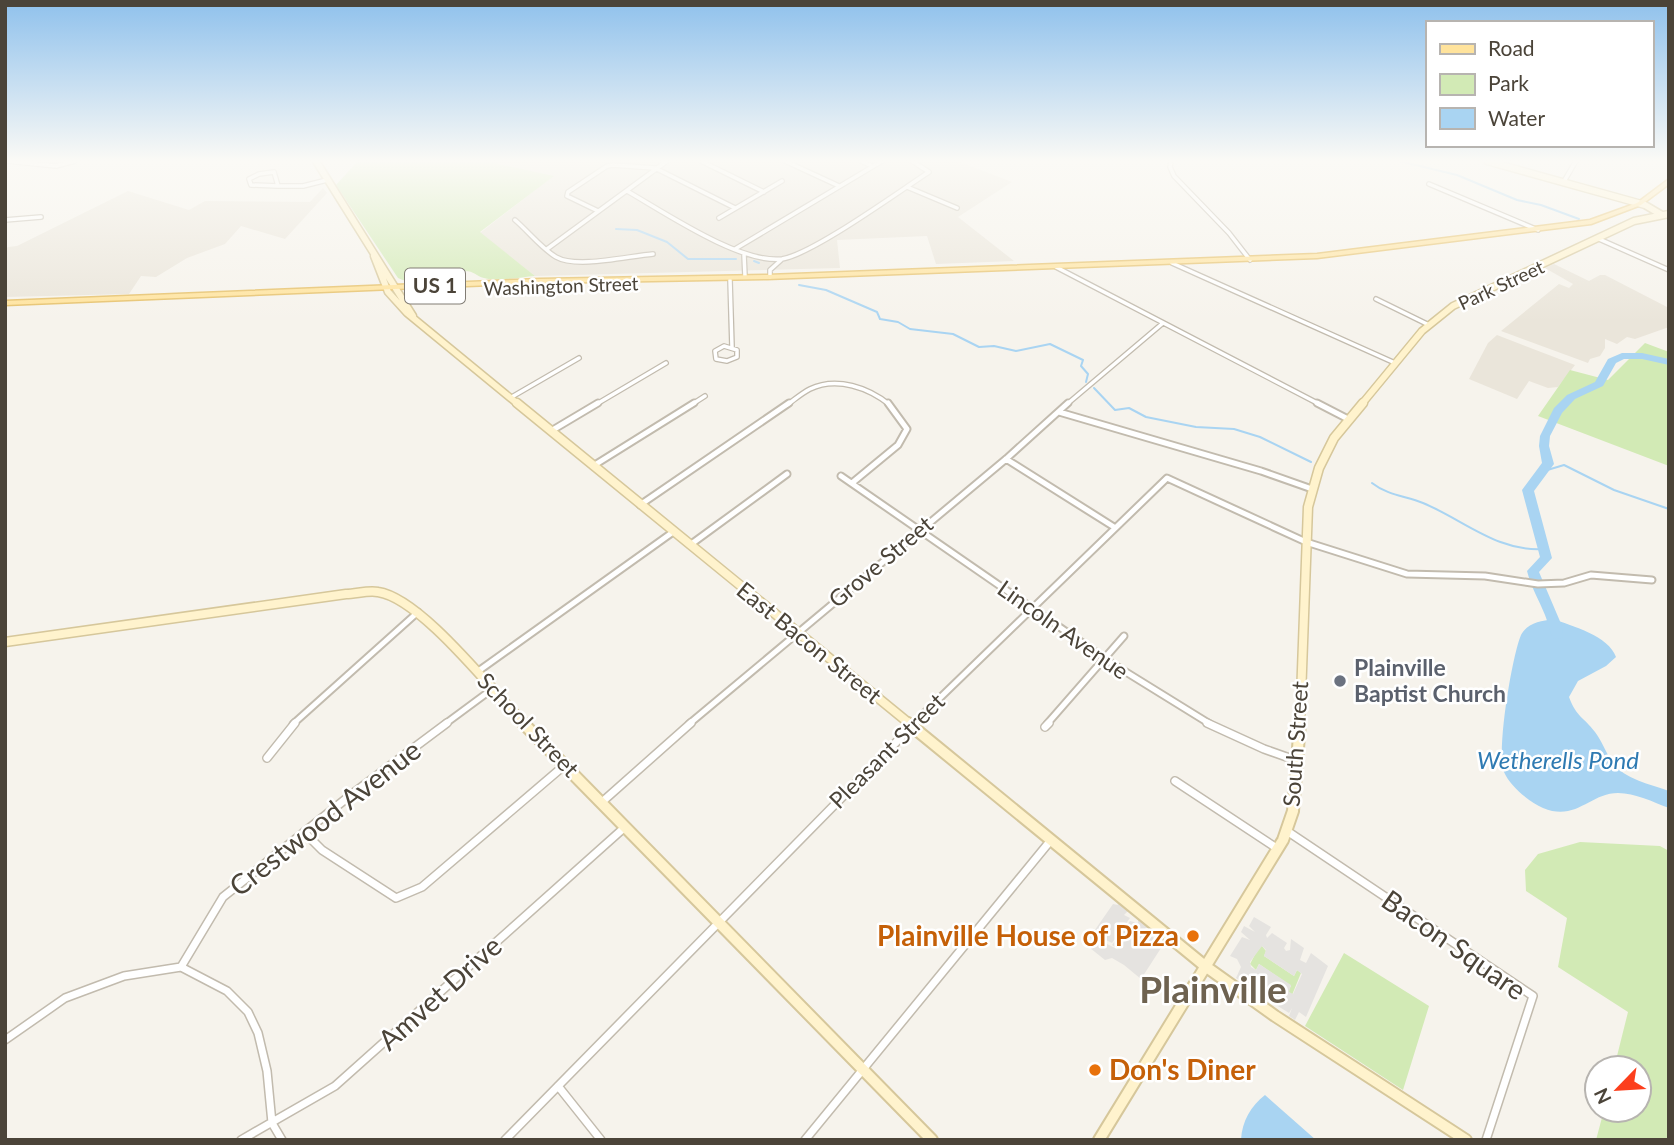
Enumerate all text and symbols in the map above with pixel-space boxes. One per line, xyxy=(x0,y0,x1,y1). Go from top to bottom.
legend xyxy=(1426,21,1653,147)
text: Road xyxy=(1488,35,1535,60)
text: Park xyxy=(1488,70,1529,95)
text: Water xyxy=(1488,105,1545,130)
street label: Park Street xyxy=(1454,255,1548,314)
road number: US 1 xyxy=(405,268,465,304)
street label: Washington Street xyxy=(483,271,639,300)
street label: Grove Street xyxy=(823,509,939,613)
street label: Lincoln Avenue xyxy=(993,574,1134,685)
street label: East Bacon Street xyxy=(732,575,888,710)
place label: Plainville Baptist Church xyxy=(1354,653,1506,707)
street label: School Street xyxy=(472,666,586,783)
marker: Plainville Baptist Church xyxy=(1332,673,1348,689)
street label: South Street xyxy=(1277,679,1313,808)
street label: Pleasant Street xyxy=(823,686,950,814)
street label: Crestwood Avenue xyxy=(222,732,427,902)
water label: Wetherells Pond xyxy=(1477,745,1639,774)
street label: Bacon Square xyxy=(1376,882,1533,1006)
place label: Plainville House of Pizza xyxy=(877,918,1179,952)
street label: Amvet Drive xyxy=(371,928,508,1057)
marker: Plainville House of Pizza xyxy=(1185,928,1201,944)
district label: Plainville xyxy=(1139,966,1287,1011)
place label: Don's Diner xyxy=(1109,1052,1256,1086)
north arrow xyxy=(1583,1054,1653,1124)
marker: Don's Diner xyxy=(1087,1062,1103,1078)
text: N xyxy=(1589,1085,1616,1108)

